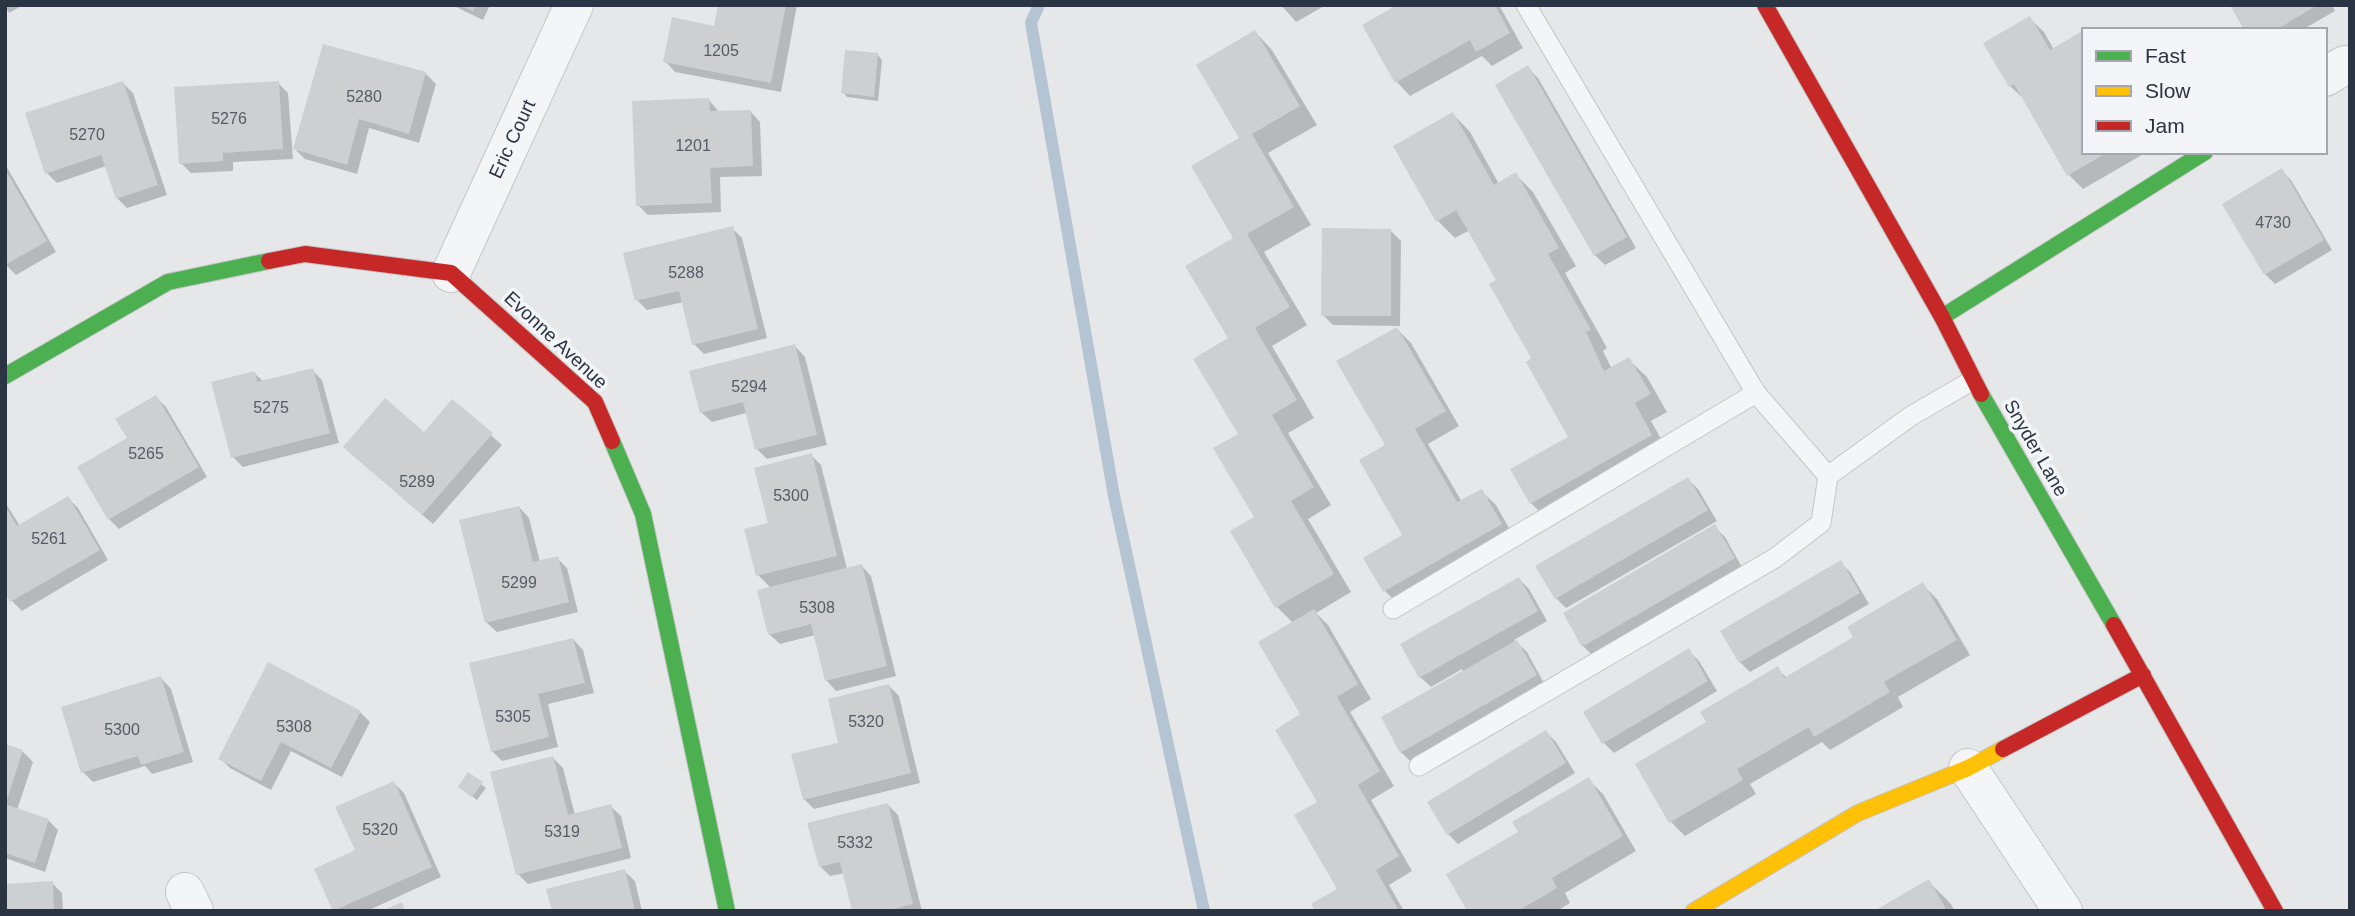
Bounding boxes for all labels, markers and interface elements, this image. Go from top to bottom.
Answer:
legend [2082,28,2327,154]
house number: 1205 [703,42,739,59]
text: Fast [2145,44,2186,67]
text: Slow [2145,79,2191,102]
house number: 5280 [346,88,382,105]
street label: Eric Court [485,96,540,182]
house number: 5276 [211,110,247,127]
text: Jam [2145,114,2185,137]
house number: 5270 [69,126,105,143]
house number: 1201 [675,137,711,154]
house number: 4730 [2255,214,2291,231]
house number: 5288 [668,264,704,281]
street label: Evonne Avenue [500,287,612,393]
house number: 5294 [731,378,767,395]
street label: Snyder Lane [2000,396,2072,500]
house number: 5275 [253,399,289,416]
house number: 5265 [128,445,164,462]
house number: 5289 [399,473,435,490]
house number: 5300 [773,487,809,504]
house number: 5261 [31,530,67,547]
house number: 5299 [501,574,537,591]
house number: 5308 [799,599,835,616]
house number: 5305 [495,708,531,725]
house number: 5320 [848,713,884,730]
house number: 5308 [276,718,312,735]
house number: 5300 [104,721,140,738]
house number: 5320 [362,821,398,838]
house number: 5319 [544,823,580,840]
house number: 5332 [837,834,873,851]

